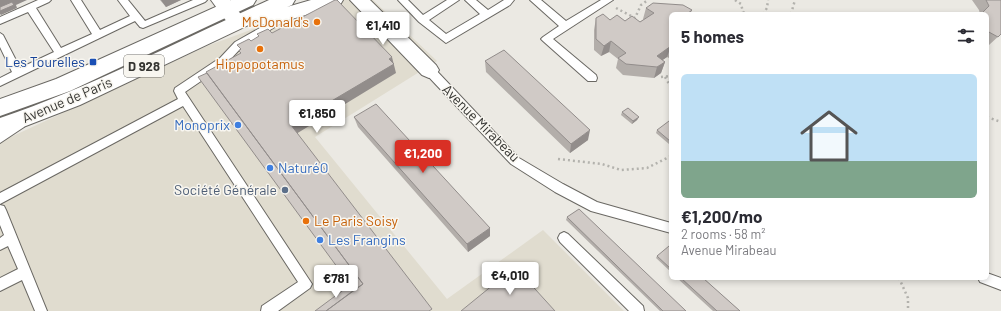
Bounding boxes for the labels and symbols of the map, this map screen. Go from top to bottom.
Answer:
pin: €1,410 [350,12,416,46]
place label: McDonald's [242,13,309,30]
marker: McDonald's [312,17,322,27]
marker: Hippopotamus [255,44,265,54]
place label: Les Tourelles [5,53,85,70]
road number: D 928 [124,55,164,77]
place label: Hippopotamus [216,55,305,72]
marker: Les Tourelles [88,57,98,67]
street label: Avenue de Paris [19,73,115,126]
street label: Avenue Mirabeau [439,80,524,165]
pin: €1,850 [284,100,350,134]
place label: Monoprix [174,116,230,133]
marker: Monoprix [233,120,243,130]
pin: €1,200 [390,140,456,174]
place label: NaturéO [278,159,328,176]
marker: NaturéO [265,163,275,173]
place label: Société Générale [174,181,277,198]
marker: Société Générale [280,185,290,195]
place label: Le Paris Soisy [314,212,398,229]
marker: Le Paris Soisy [301,216,311,226]
place label: Les Frangins [328,231,406,248]
marker: Les Frangins [315,235,325,245]
pin: €4,010 [477,262,543,296]
pin: €781 [312,265,360,299]

